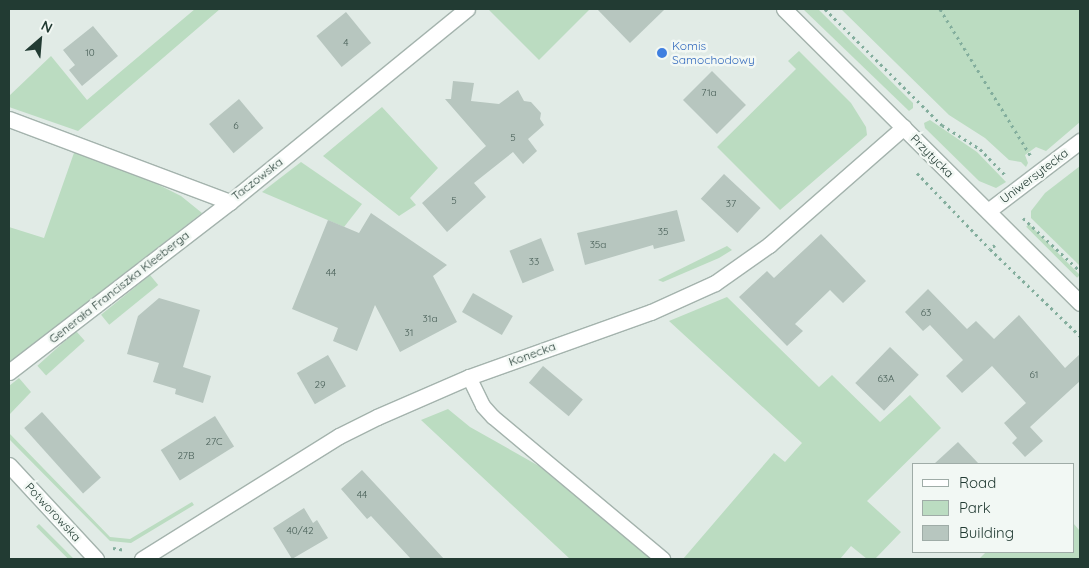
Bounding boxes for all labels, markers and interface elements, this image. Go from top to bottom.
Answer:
north arrow [15,15,65,65]
text: N [38,16,55,37]
house number: 4 [343,37,349,49]
place label: Komis Samochodowy [672,39,755,67]
house number: 10 [85,47,95,59]
marker: Komis Samochodowy [656,47,668,59]
house number: 71a [701,87,717,99]
house number: 6 [233,120,239,132]
street label: Przytycka [907,131,957,181]
house number: 5 [510,132,516,144]
street label: Uniwersytecka [997,146,1071,206]
street label: Taczowska [229,155,285,203]
house number: 5 [451,195,457,207]
house number: 37 [726,198,736,210]
house number: 35 [658,226,668,238]
street label: Generała Franciszka Kleeberga [46,228,192,346]
house number: 35a [590,239,606,251]
house number: 33 [529,256,539,268]
house number: 44 [326,267,336,279]
house number: 63 [921,307,931,319]
house number: 31a [423,313,437,325]
house number: 31 [405,327,413,339]
street label: Konecka [507,339,557,369]
house number: 61 [1029,369,1039,381]
house number: 63A [877,373,895,385]
house number: 29 [314,379,326,391]
house number: 27C [206,436,222,448]
house number: 27B [178,450,194,462]
legend [912,463,1074,553]
text: Road [959,473,996,492]
street label: Potworowska [22,480,84,544]
house number: 44 [357,489,367,501]
text: Park [959,498,991,517]
text: Building [959,523,1014,542]
house number: 40/42 [286,525,314,537]

